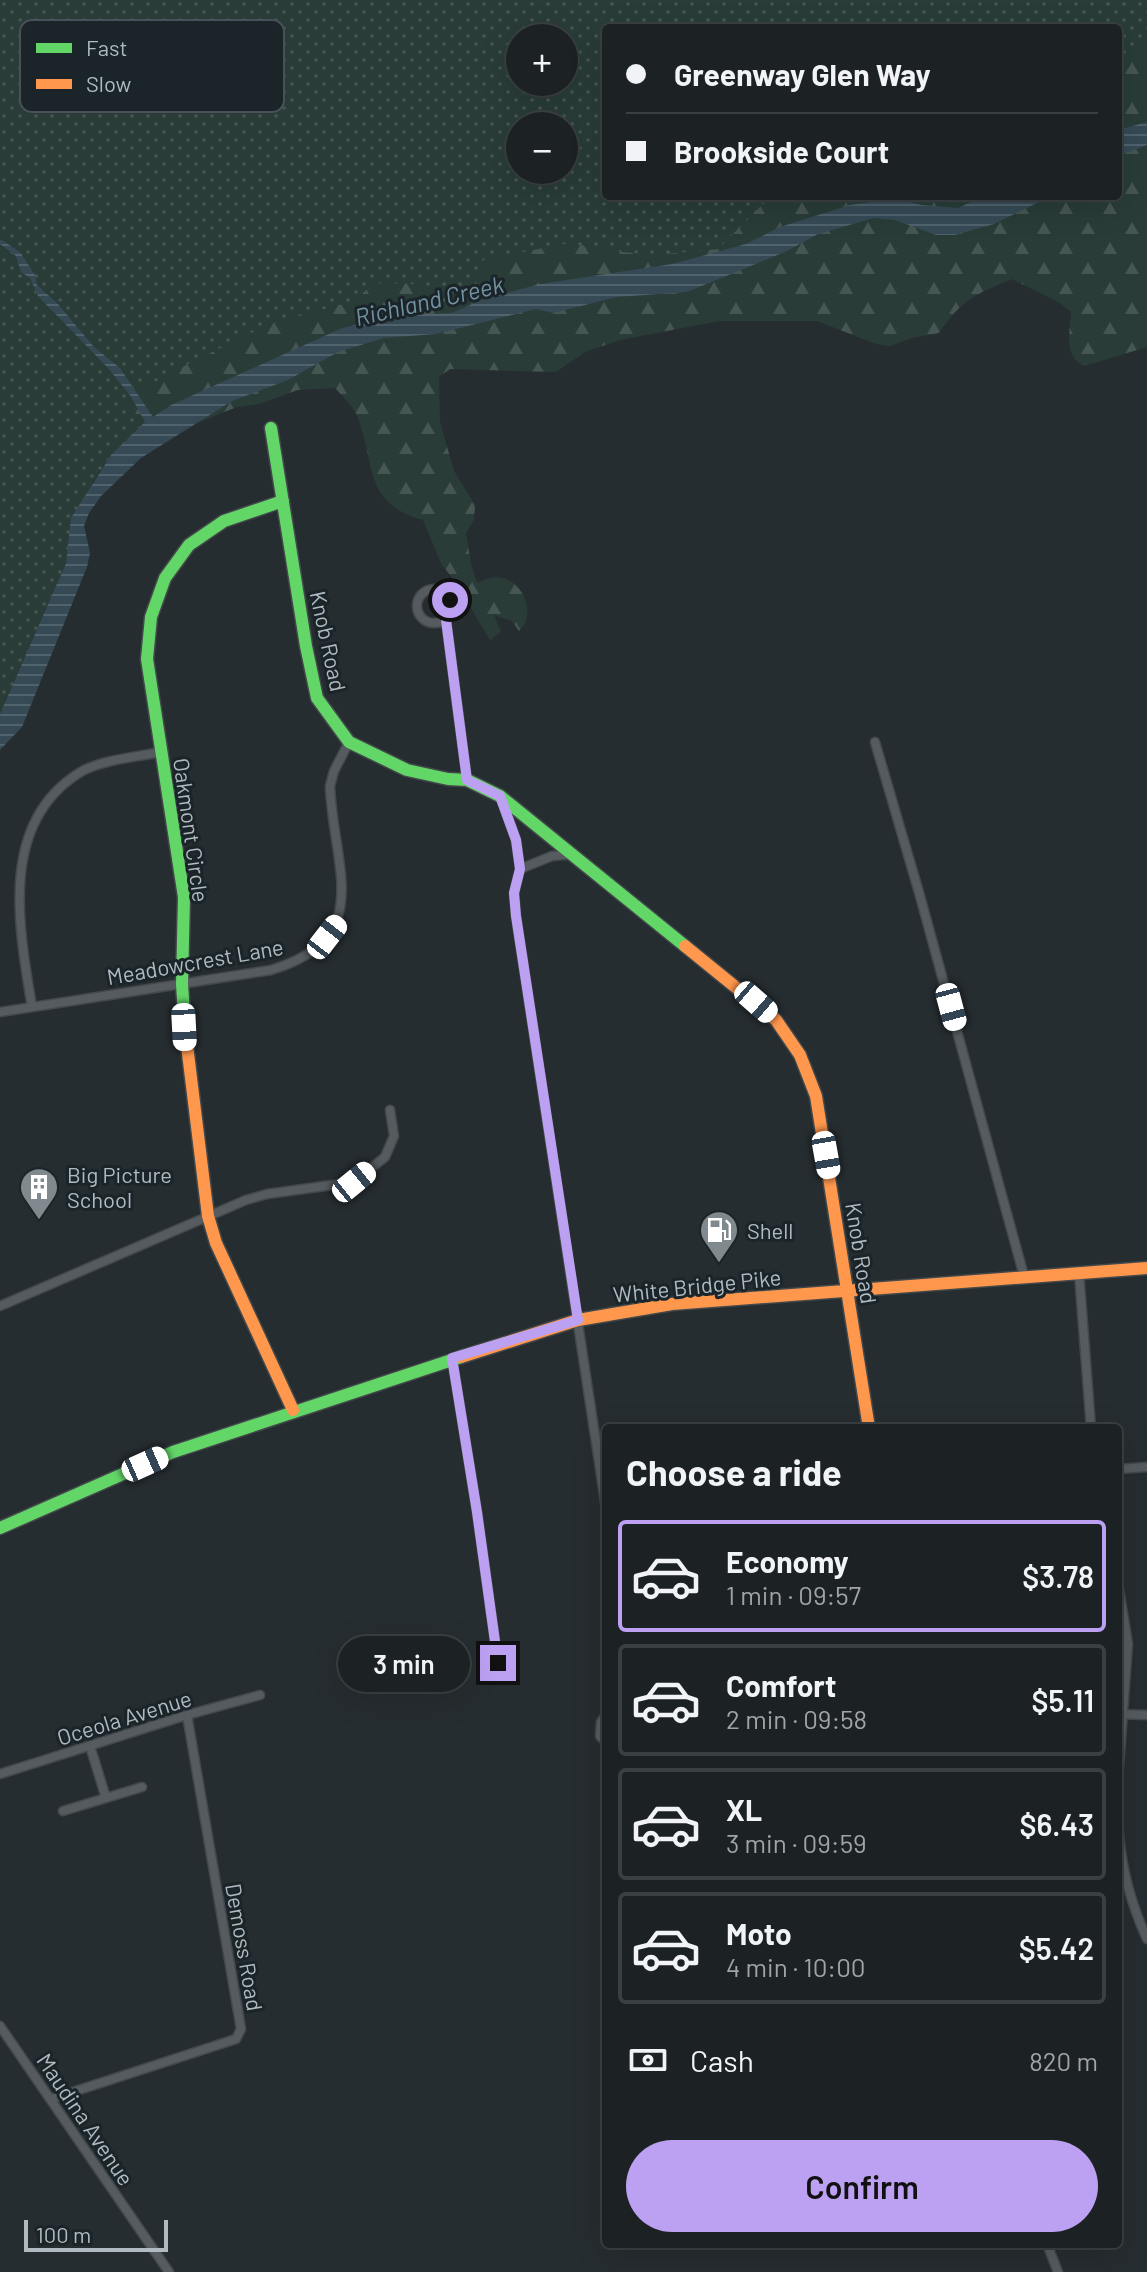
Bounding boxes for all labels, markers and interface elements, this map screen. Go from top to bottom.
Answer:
legend [20,20,284,112]
map controls [506,24,578,184]
button: + [506,24,578,96]
text: Fast [86,34,128,60]
text: Greenway Glen Way [674,56,931,92]
text: Slow [86,70,131,96]
button: − [506,112,578,184]
text: Brookside Court [674,133,889,169]
water label: Richland Creek [352,269,506,331]
route start [432,582,468,618]
street label: Knob Road [306,588,352,694]
street label: Oakmont Circle [169,756,215,904]
car [303,911,351,963]
street label: Meadowcrest Lane [105,933,285,989]
car [730,977,782,1027]
car [933,981,969,1033]
car [171,1002,197,1052]
car [810,1129,842,1181]
car [328,1158,380,1206]
place label: Big Picture School [67,1161,172,1212]
building icon: Big Picture School [18,1166,60,1221]
street label: Knob Road [841,1200,883,1306]
fuel station icon: Shell [698,1209,740,1264]
place label: Shell [747,1217,793,1243]
street label: White Bridge Pike [612,1263,782,1307]
car [118,1443,172,1485]
text: Choose a ride [626,1450,842,1493]
icon: car [630,1540,702,1612]
text: Economy [726,1543,849,1579]
text: $3.78 [1022,1558,1094,1594]
text: 1 min · 09:57 [726,1579,861,1610]
callout: 3 min [338,1635,470,1691]
route end [480,1645,516,1681]
text: 3 min [373,1648,435,1679]
icon: car [630,1664,702,1736]
text: Comfort [726,1667,836,1703]
text: $5.11 [1032,1682,1094,1718]
street label: Oceola Avenue [54,1684,194,1750]
text: 2 min · 09:58 [726,1703,867,1734]
icon: car [630,1788,702,1860]
text: XL [726,1791,762,1827]
text: $6.43 [1019,1806,1094,1842]
text: 3 min · 09:59 [726,1827,867,1858]
street label: Demoss Road [221,1881,269,2013]
icon: car [630,1912,702,1984]
text: Moto [726,1915,792,1951]
text: $5.42 [1019,1930,1094,1966]
text: 4 min · 10:00 [726,1951,866,1982]
icon: cash [626,2038,670,2082]
text: Cash [690,2042,754,2078]
text: 820 m [1029,2045,1098,2076]
street label: Maudina Avenue [32,2048,140,2190]
button: Confirm [626,2140,1098,2232]
scale bar [24,2216,168,2252]
text: 100 m [36,2221,91,2247]

